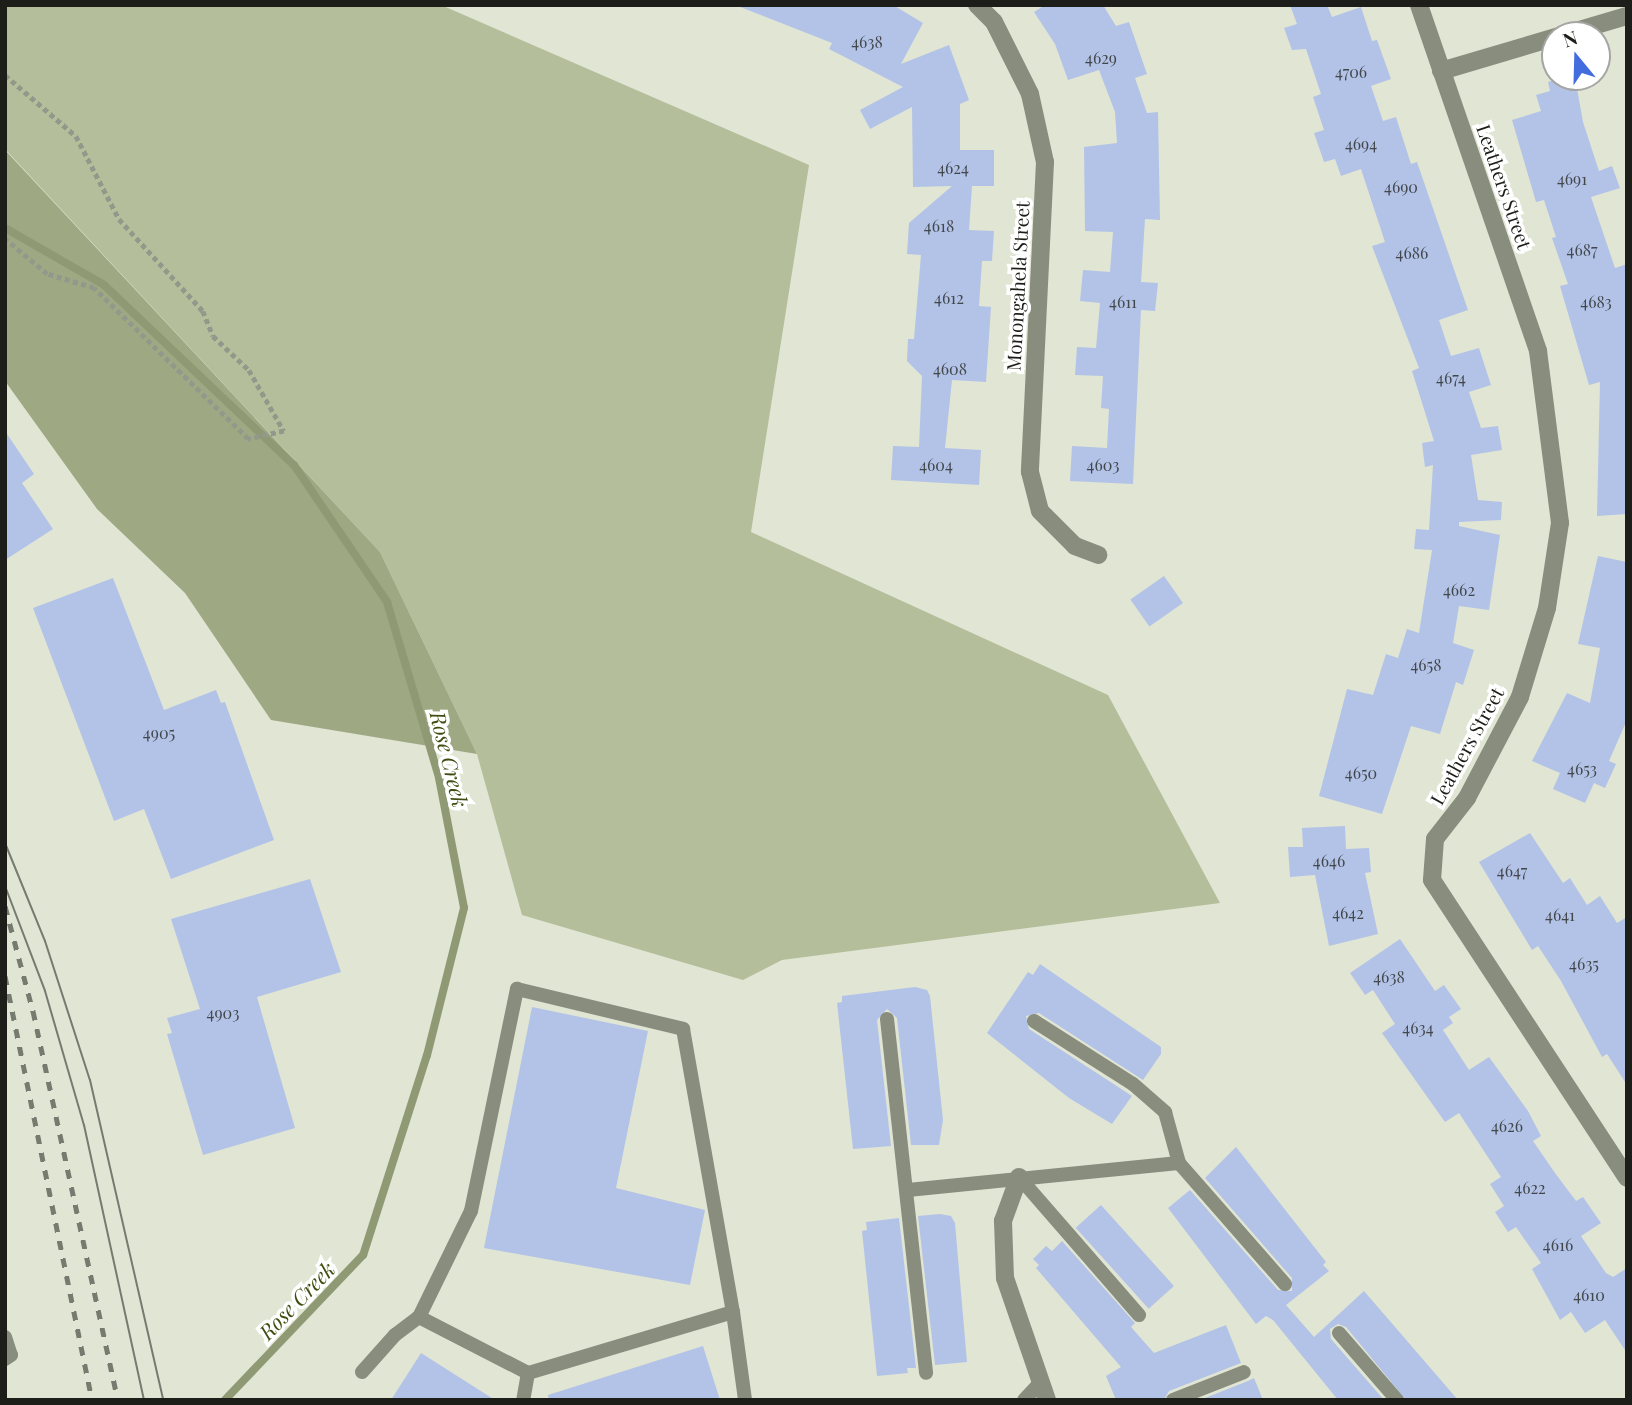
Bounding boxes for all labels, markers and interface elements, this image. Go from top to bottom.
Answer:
north arrow [1541,21,1611,91]
text: N [1559,24,1581,53]
house number: 4638 [851,32,883,52]
house number: 4629 [1085,48,1117,68]
house number: 4706 [1335,62,1367,82]
street label: Leathers Street [1472,122,1536,252]
house number: 4694 [1345,134,1377,154]
house number: 4624 [937,158,969,178]
house number: 4691 [1557,169,1587,189]
house number: 4690 [1384,177,1418,197]
street label: Monongahela Street [1002,200,1034,372]
house number: 4618 [924,216,954,236]
house number: 4687 [1567,240,1597,260]
house number: 4686 [1396,243,1428,263]
house number: 4612 [934,288,964,308]
house number: 4611 [1109,292,1137,312]
house number: 4683 [1580,292,1612,312]
house number: 4608 [933,359,967,379]
house number: 4674 [1436,368,1466,388]
house number: 4604 [919,455,953,475]
house number: 4603 [1087,455,1119,475]
house number: 4662 [1443,580,1475,600]
house number: 4658 [1410,655,1442,675]
street label: Leathers Street [1425,683,1509,809]
water label: Rose Creek [426,708,474,810]
house number: 4905 [143,723,175,743]
house number: 4653 [1567,759,1597,779]
house number: 4650 [1345,763,1377,783]
house number: 4646 [1313,851,1345,871]
house number: 4647 [1497,861,1527,881]
house number: 4642 [1332,903,1364,923]
house number: 4641 [1545,905,1575,925]
house number: 4635 [1569,954,1599,974]
house number: 4638 [1373,967,1405,987]
house number: 4903 [207,1003,239,1023]
house number: 4634 [1402,1018,1434,1038]
house number: 4626 [1491,1116,1523,1136]
house number: 4622 [1514,1178,1546,1198]
house number: 4616 [1543,1235,1573,1255]
water label: Rose Creek [253,1256,339,1344]
house number: 4610 [1573,1285,1605,1305]

